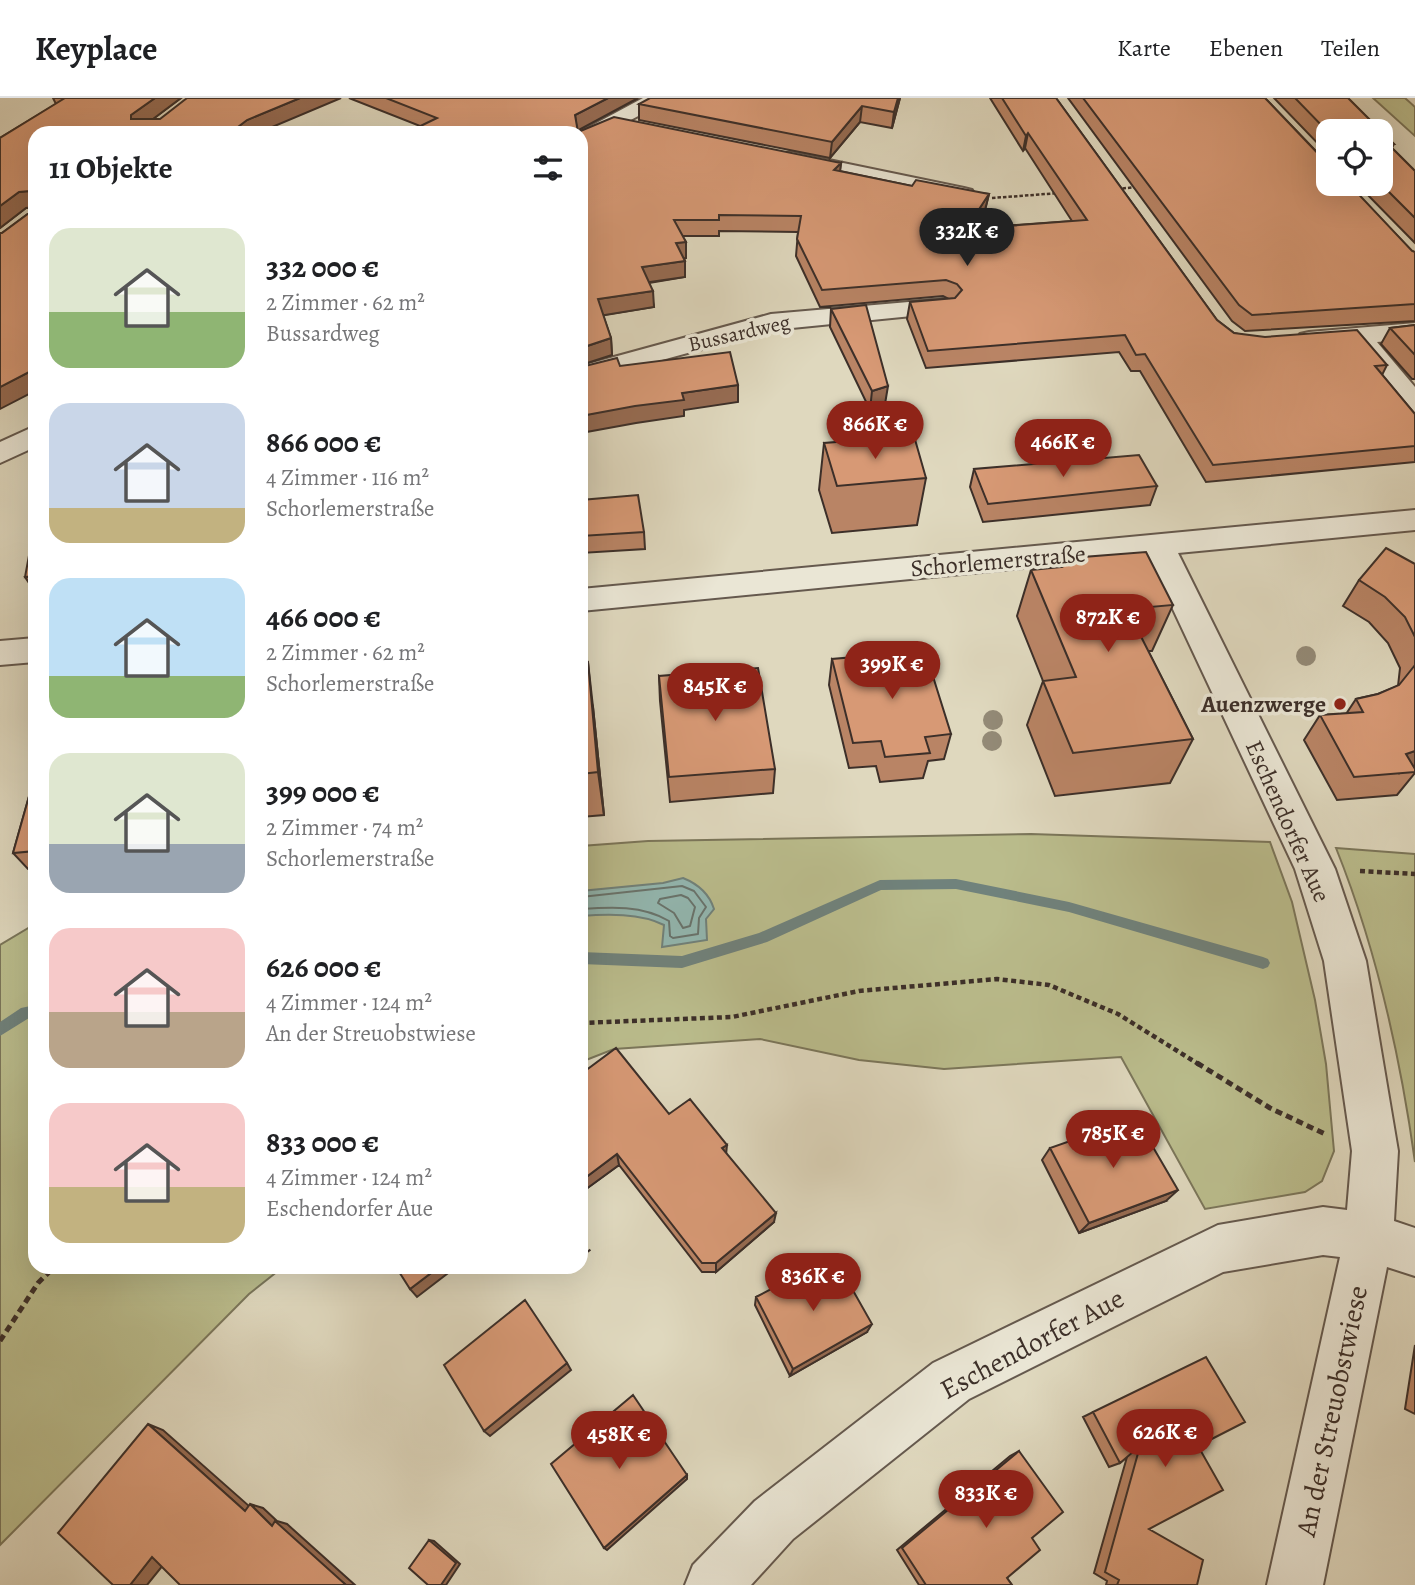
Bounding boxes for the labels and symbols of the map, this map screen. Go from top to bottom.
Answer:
pin: 332K € [910,208,1024,268]
street label: Bussardweg [685,308,793,358]
pin: 866K € [818,402,932,461]
pin: 466K € [1006,420,1120,479]
street label: Schorlemerstraße [909,537,1087,585]
pin: 872K € [1051,594,1165,654]
pin: 399K € [835,642,949,701]
pin: 845K € [658,664,772,723]
place label: Auenzwerge [1200,688,1326,720]
marker: Auenzwerge [1332,696,1348,712]
street label: Eschendorfer Aue [1238,735,1338,907]
pin: 785K € [1056,1110,1170,1170]
pin: 836K € [756,1254,870,1313]
street label: Eschendorfer Aue [933,1280,1131,1408]
street label: An der Streuobstwiese [1287,1282,1377,1541]
pin: 626K € [1108,1410,1222,1469]
pin: 458K € [562,1412,676,1471]
pin: 833K € [929,1470,1043,1530]

